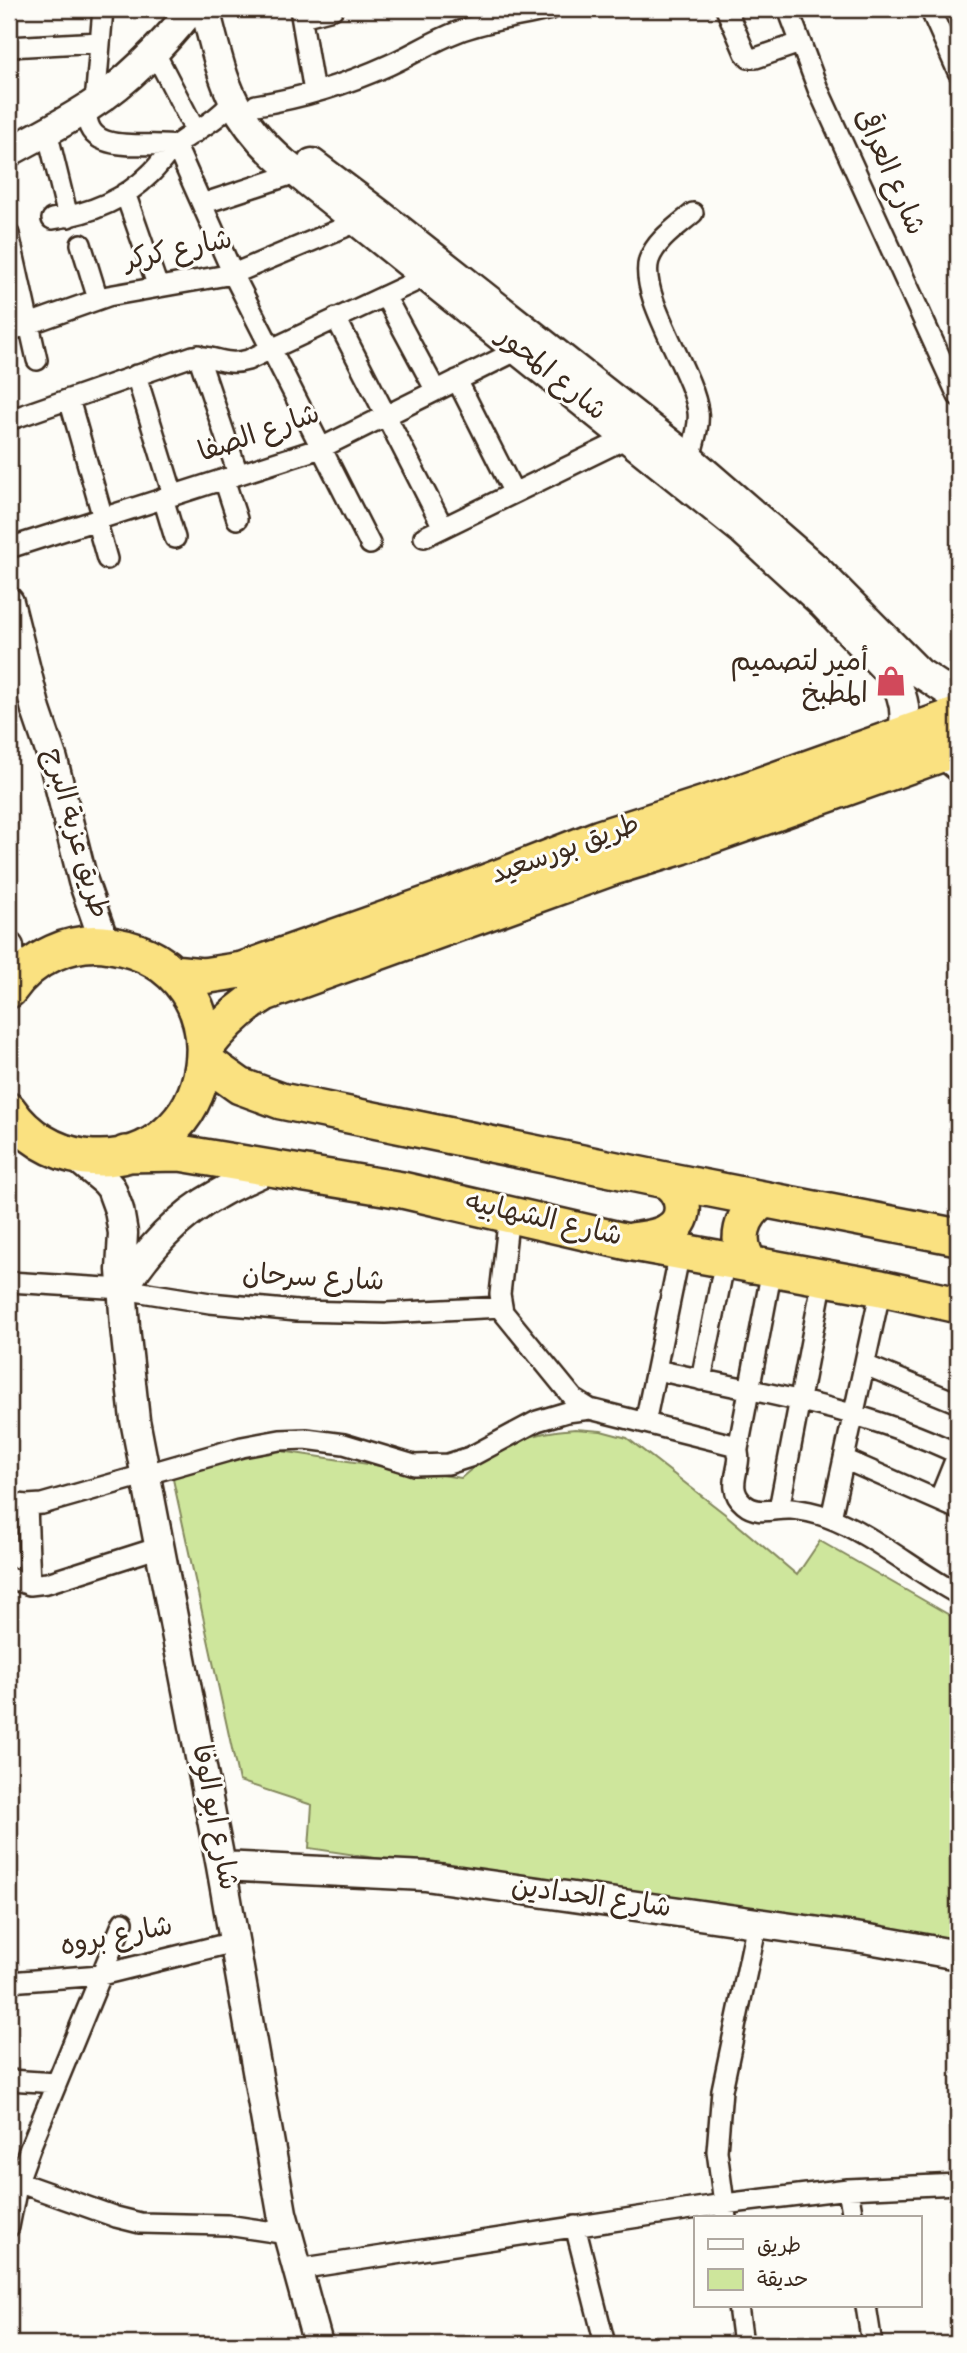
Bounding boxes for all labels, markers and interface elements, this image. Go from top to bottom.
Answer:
street label: شارع العراقى [841,102,935,243]
street label: شارع كركر [119,222,237,284]
street label: شارع المحور [485,318,613,433]
street label: شارع الصفا [194,397,326,475]
place label: أمير لتصميم المطبخ [730,645,868,717]
shop icon: أمير لتصميم المطبخ [874,664,908,698]
street label: طريق عزبة البرج [30,744,116,924]
street label: طريق بورسعيد [486,807,646,897]
street label: شارع الشهابيه [461,1185,625,1259]
street label: شارع سرحان [241,1257,385,1305]
street label: شارع ابو الوفا [178,1742,246,1894]
street label: شارع الحدادين [508,1869,674,1931]
street label: شارع بروه [57,1909,177,1969]
legend [694,2216,922,2308]
text: طريق [757,2233,801,2263]
text: حديقة [757,2267,808,2297]

